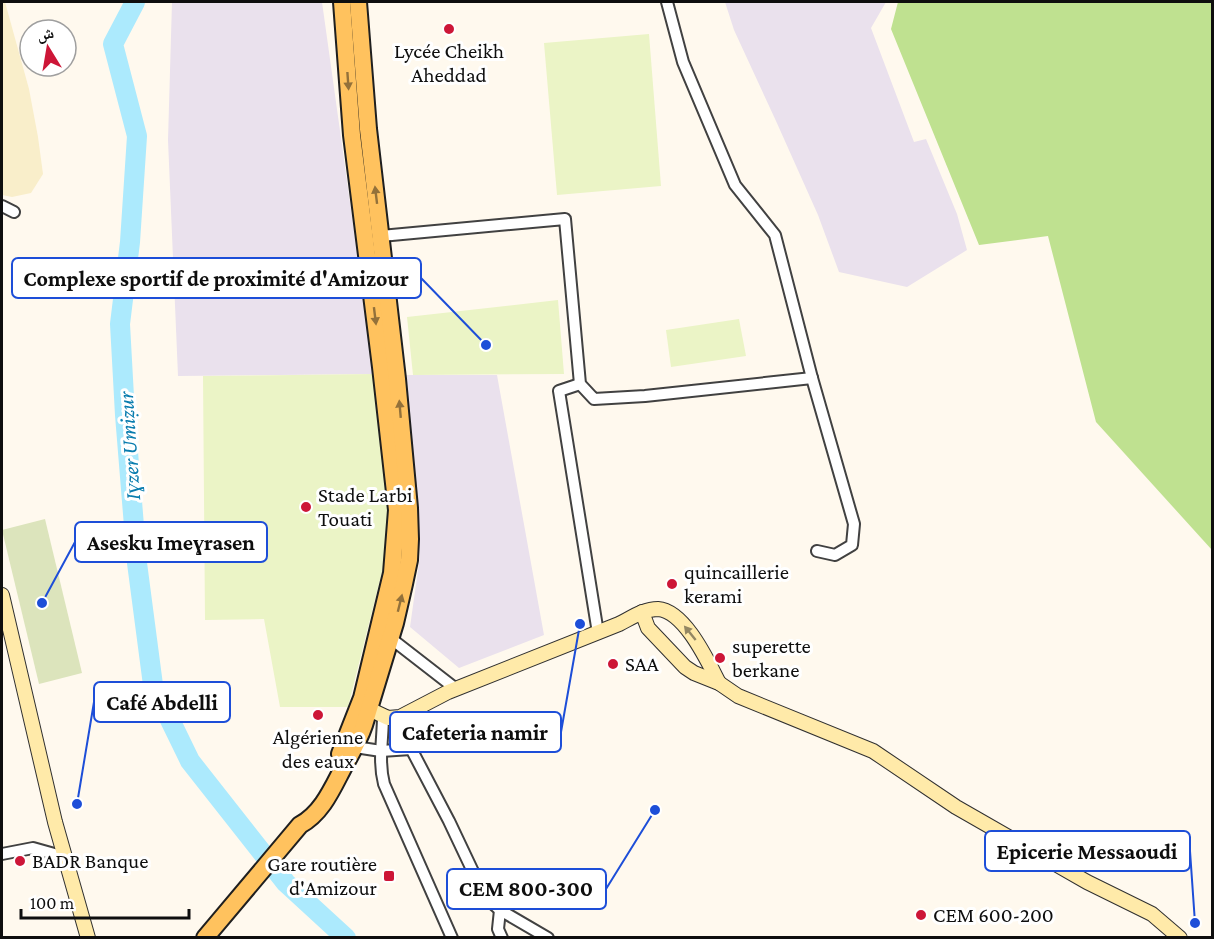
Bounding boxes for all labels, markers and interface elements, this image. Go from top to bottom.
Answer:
north arrow [18,18,78,78]
marker: Lycée Cheikh Aheddad [442,22,456,36]
text: ش [35,24,55,45]
place label: Lycée Cheikh Aheddad [394,39,504,87]
one-way arrow [344,71,353,90]
one-way arrow [371,185,381,204]
callout: Complexe sportif de proximité d'Amizour [12,258,421,298]
text: Complexe sportif de proximité d'Amizour [23,266,409,291]
one-way arrow [370,307,379,326]
water label: Iɣzer Umiẓur [113,389,145,501]
one-way arrow [395,400,405,419]
place label: Stade Larbi Touati [318,483,413,531]
marker: Stade Larbi Touati [299,500,313,514]
callout: Asesku Imeɣrasen [75,522,267,562]
text: Asesku Imeɣrasen [86,530,255,555]
place label: quincaillerie kerami [684,560,789,608]
marker: quincaillerie kerami [665,577,679,591]
one-way arrow [395,594,405,612]
one-way arrow [684,626,697,641]
place label: superette berkane [732,634,811,682]
marker: superette berkane [713,651,727,665]
place label: SAA [625,652,659,676]
marker: SAA [606,657,620,671]
callout: Café Abdelli [94,682,230,722]
text: Café Abdelli [106,690,219,715]
marker: Algérienne des eaux [311,708,325,722]
callout: Cafeteria namir [390,712,561,752]
text: Cafeteria namir [402,720,548,745]
place label: Algérienne des eaux [273,725,363,773]
callout: Epicerie Messaoudi [985,831,1190,871]
text: Epicerie Messaoudi [997,839,1178,864]
place label: BADR Banque [32,849,148,873]
place label: Gare routière d'Amizour [267,852,378,900]
marker: BADR Banque [13,854,27,868]
marker: Gare routière d'Amizour [382,869,396,883]
callout: CEM 800-300 [447,869,606,909]
text: CEM 800-300 [459,876,593,901]
scale bar [21,882,189,920]
text: 100 m [30,893,75,913]
place label: CEM 600-200 [933,903,1054,927]
marker: CEM 600-200 [914,908,928,922]

